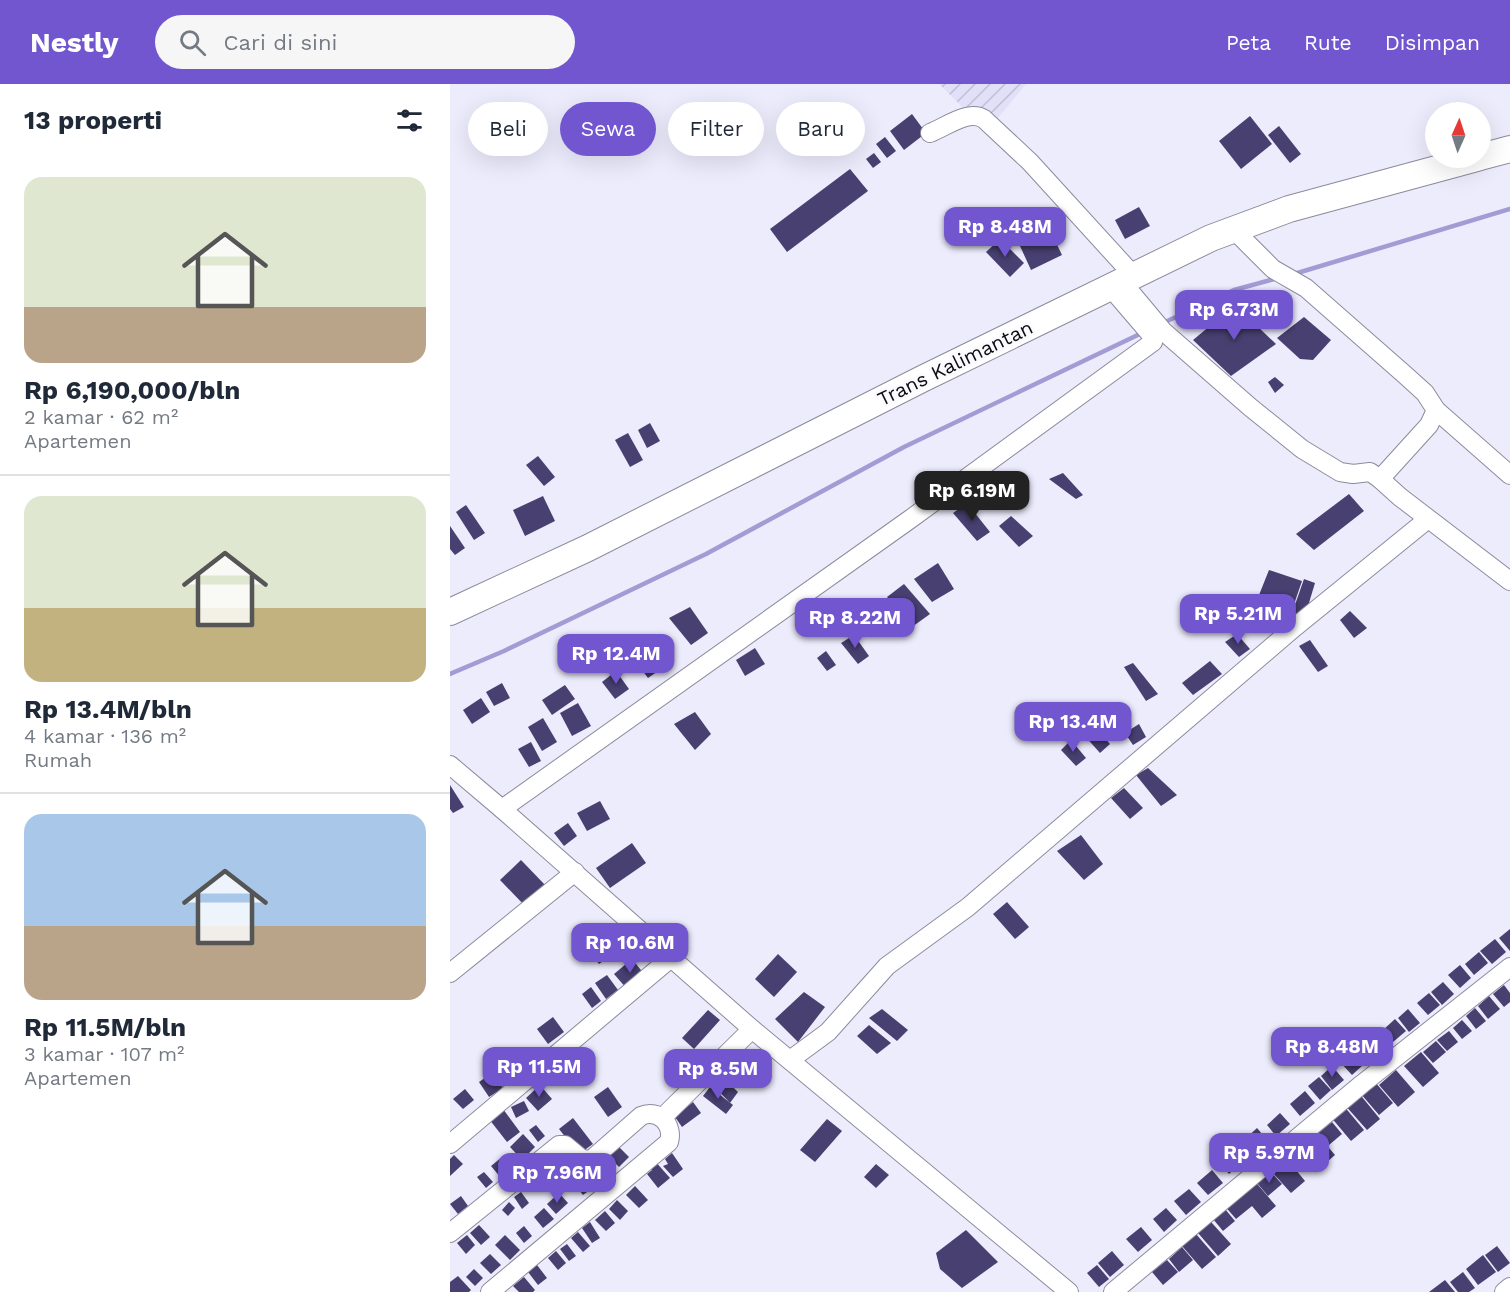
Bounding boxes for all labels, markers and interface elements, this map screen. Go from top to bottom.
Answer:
search box [155,15,575,69]
text: Nestly [30,26,119,59]
icon: search [176,26,209,59]
text: Cari di sini [224,30,337,55]
text: Peta [1226,30,1271,55]
text: Rute [1304,30,1352,55]
text: Disimpan [1385,30,1480,55]
chip: Beli [468,102,548,156]
chip: Sewa [560,102,656,156]
chip: Filter [668,102,764,156]
chip: Baru [776,102,865,156]
north arrow [1425,102,1491,168]
map controls [1425,102,1491,168]
icon: filters [393,104,426,137]
text: 13 properti [24,105,162,135]
pin: Rp 8.48M [943,207,1067,258]
text: Rp 8.48M [958,214,1052,238]
icon: home [171,216,279,324]
pin: Rp 6.73M [1172,290,1296,341]
text: Rp 6.73M [1189,297,1279,321]
street label: Trans Kalimantan [873,315,1037,411]
text: Rp 6,190,000/bln [24,375,240,405]
text: 2 kamar · 62 m² [24,405,178,429]
text: Apartemen [24,429,132,453]
pin: Rp 6.19M [910,471,1034,522]
text: Rp 6.19M [928,478,1016,502]
icon: home [171,535,279,643]
pin: Rp 5.21M [1176,594,1300,645]
pin: Rp 8.22M [793,598,917,649]
text: Rp 5.21M [1194,601,1282,625]
text: Rp 8.22M [809,605,901,629]
pin: Rp 12.4M [554,634,678,685]
text: Rp 12.4M [571,641,661,665]
text: Rp 13.4M/bln [24,694,192,724]
pin: Rp 13.4M [1011,702,1135,753]
text: Rp 13.4M [1028,709,1118,733]
text: 4 kamar · 136 m² [24,724,186,748]
text: Rumah [24,748,92,772]
icon: home [171,853,279,961]
pin: Rp 10.6M [568,923,692,974]
text: Rp 10.6M [585,930,675,954]
text: Rp 11.5M/bln [24,1012,186,1042]
pin: Rp 8.48M [1270,1027,1394,1078]
text: Rp 8.48M [1285,1034,1379,1058]
text: 3 kamar · 107 m² [24,1042,184,1066]
pin: Rp 11.5M [477,1047,601,1098]
pin: Rp 8.5M [663,1049,773,1100]
text: Rp 11.5M [497,1054,581,1078]
text: Rp 8.5M [678,1056,758,1080]
text: Apartemen [24,1066,132,1090]
pin: Rp 5.97M [1207,1133,1331,1184]
text: Rp 5.97M [1223,1140,1315,1164]
pin: Rp 7.96M [495,1153,619,1204]
text: Rp 7.96M [512,1160,602,1184]

